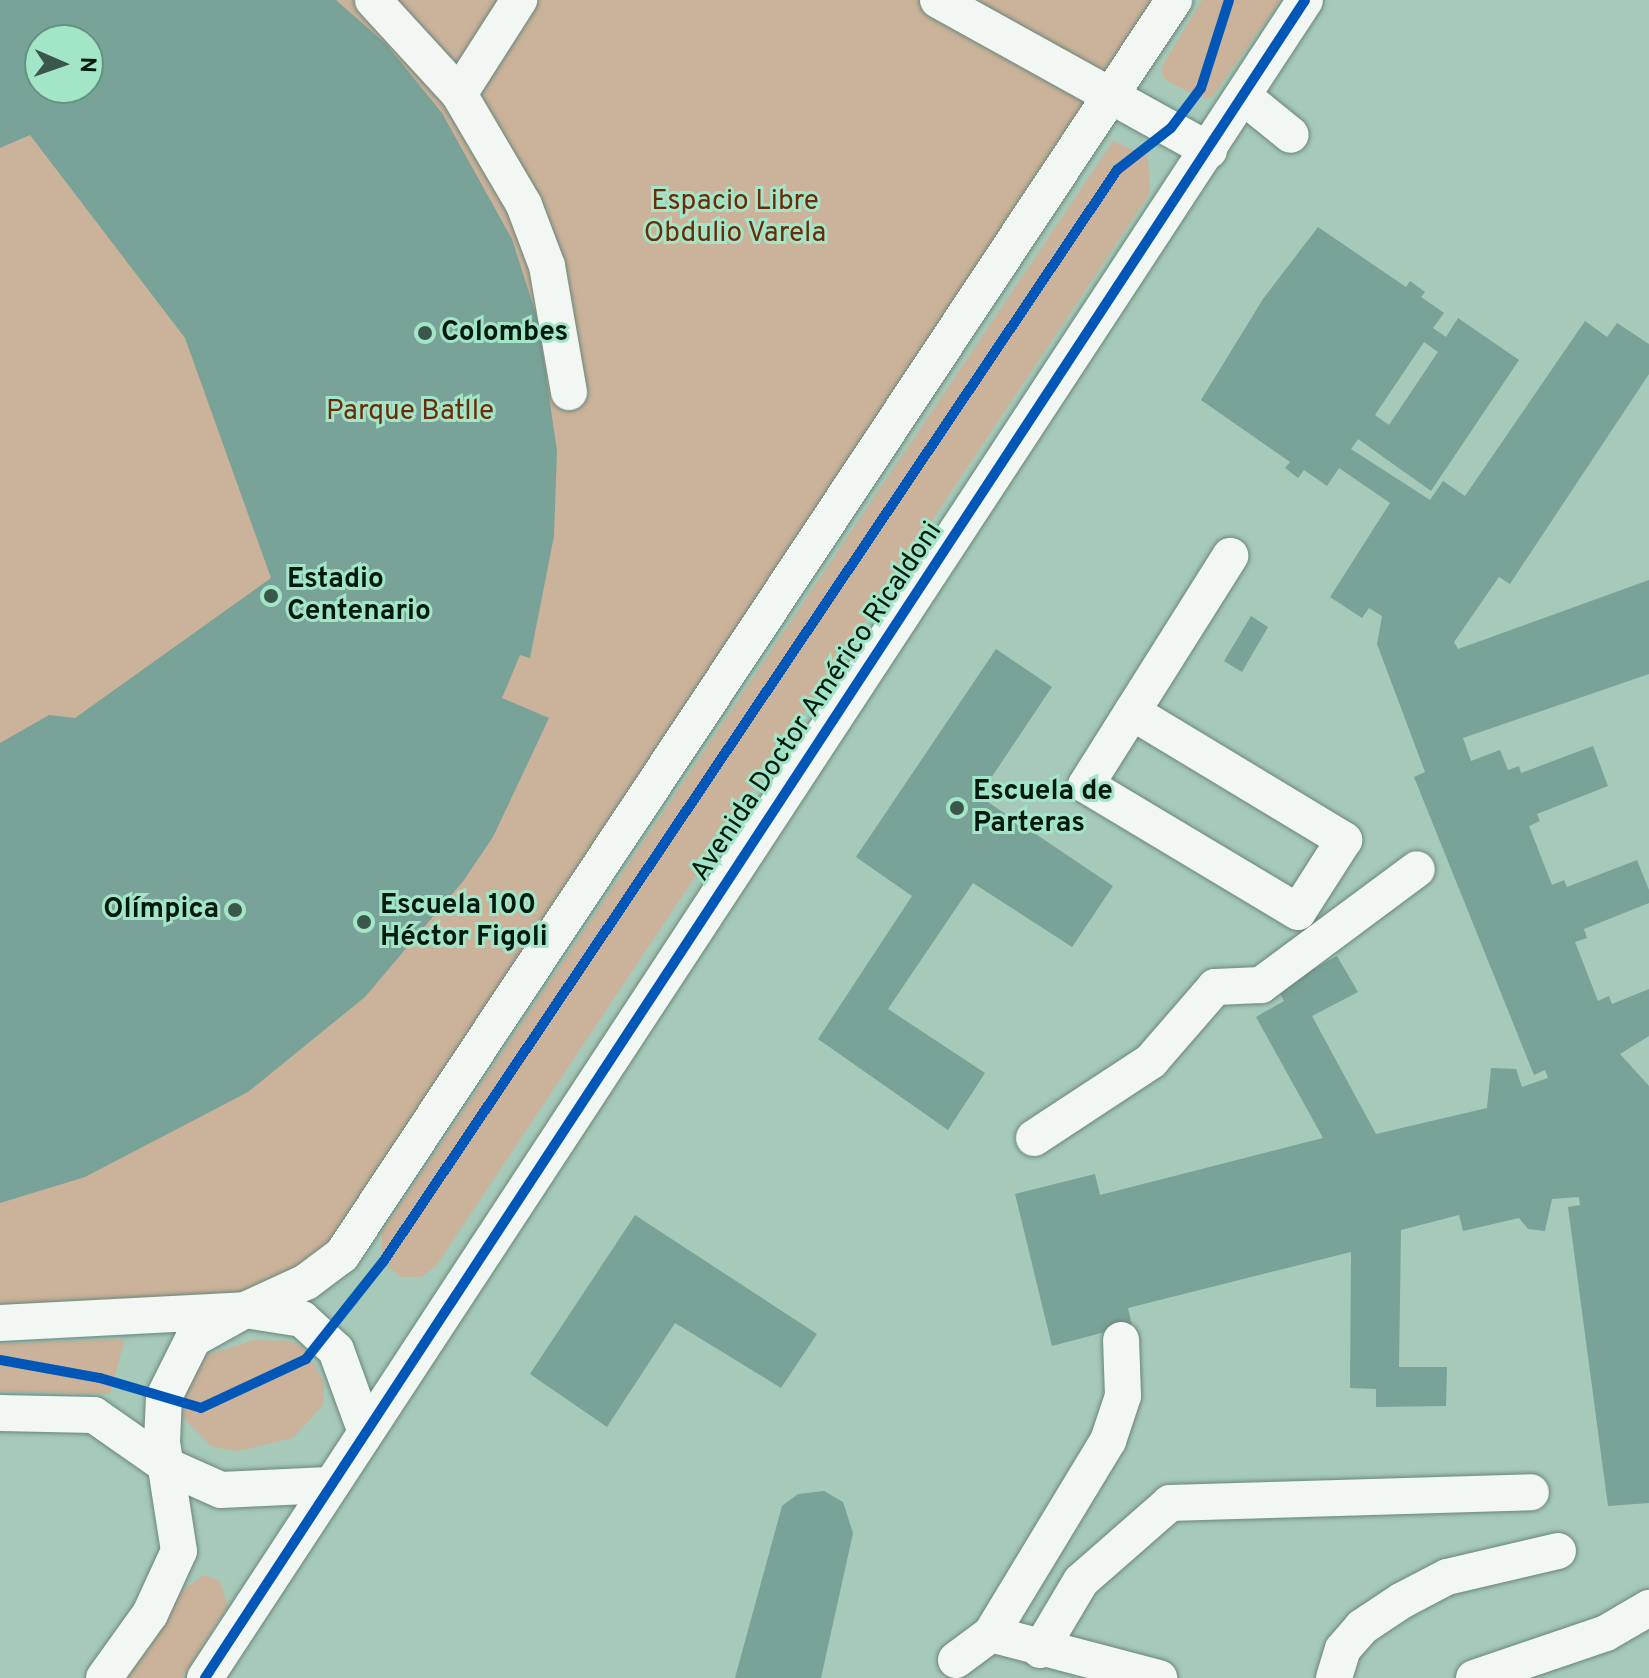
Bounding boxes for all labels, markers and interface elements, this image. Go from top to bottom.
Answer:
north arrow [24,24,104,104]
text: N [73,56,100,73]
park label: Espacio Libre Obdulio Varela [643,185,827,251]
place label: Colombes [441,316,568,350]
marker: Colombes [416,324,434,342]
park label: Parque Batlle [326,395,494,429]
street label: Avenida Doctor Américo Ricaldoni [684,516,950,888]
place label: Estadio Centenario [287,563,431,629]
marker: Estadio Centenario [262,587,280,605]
place label: Escuela de Parteras [973,775,1113,841]
marker: Escuela de Parteras [948,799,966,817]
place label: Escuela 100 Héctor Figoli [380,889,548,955]
place label: Olímpica [103,893,219,927]
marker: Olímpica [226,901,244,919]
marker: Escuela 100 Héctor Figoli [355,913,373,931]

